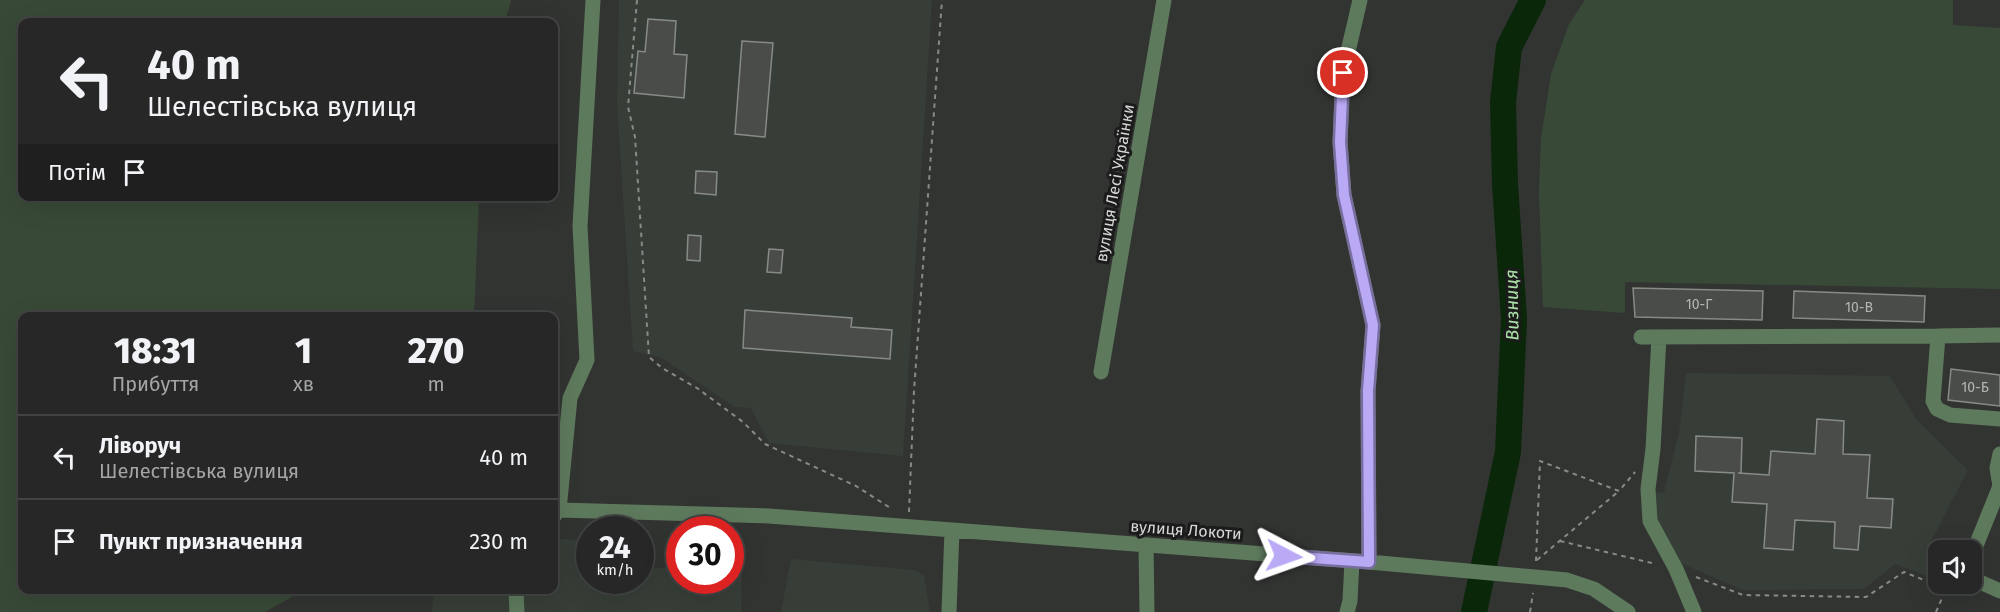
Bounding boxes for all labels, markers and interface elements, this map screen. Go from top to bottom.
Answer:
text: 40 m [147,40,241,90]
icon: left [48,42,126,120]
pin [1317,47,1368,98]
icon: arrive [1326,56,1359,89]
text: Шелестівська вулиця [147,91,417,123]
street label: вулиця Лесі Українки [1092,103,1138,263]
icon: arrive [118,156,151,189]
text: Потім [48,159,106,186]
water label: Визниця [1500,269,1524,341]
house number: 10-Г [1686,296,1712,313]
house number: 10-В [1845,299,1873,316]
text: 18:31 [114,329,197,373]
text: 1 [295,329,312,373]
text: 270 [408,329,464,373]
text: Прибуття [112,372,199,396]
text: хв [293,372,314,396]
text: m [427,372,445,396]
house number: 10-Б [1961,379,1989,396]
text: Ліворуч [99,432,181,459]
icon: left [48,441,81,474]
text: 40 m [479,444,528,471]
text: Шелестівська вулиця [99,459,299,483]
speed limit sign: 30 [666,516,744,594]
street label: вулиця Локоти [1130,517,1242,543]
position arrow [1252,524,1316,588]
icon: arrive [48,525,81,558]
text: Пункт призначення [99,528,303,555]
text: 230 m [469,528,528,555]
text: 24 [599,530,631,566]
map controls [1928,540,1982,594]
button: sound [1928,540,1982,594]
text: km/h [596,561,634,579]

